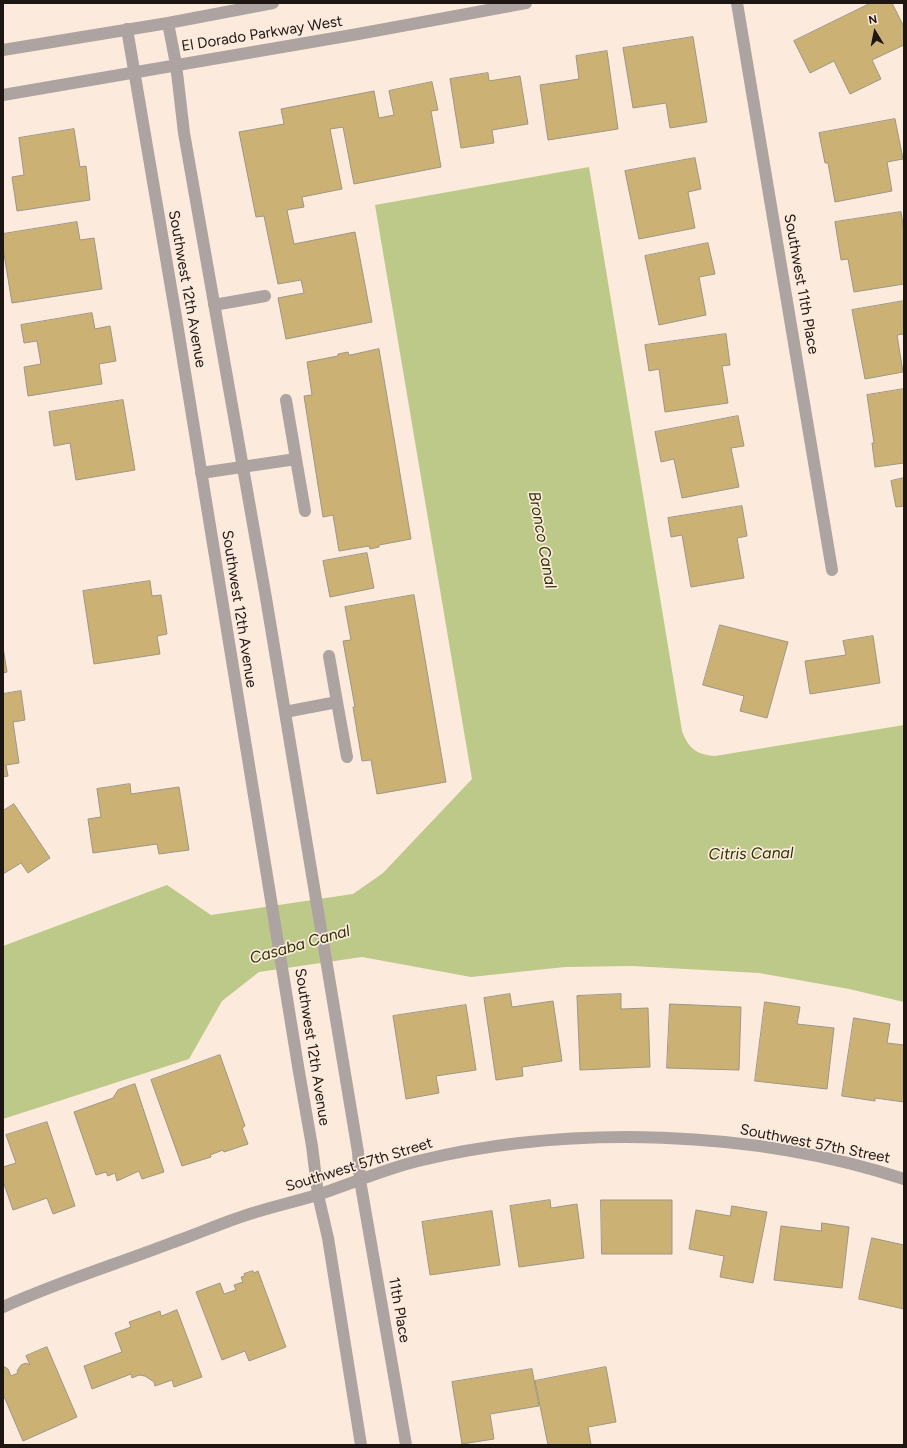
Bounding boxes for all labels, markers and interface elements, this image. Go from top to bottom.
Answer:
street label: El Dorado Parkway West [180,12,344,56]
north arrow [855,12,895,52]
text: N [867,13,878,27]
street label: Southwest 12th Avenue [164,209,210,369]
street label: Southwest 11th Place [780,212,822,356]
water label: Bronco Canal [524,490,560,590]
street label: Southwest 12th Avenue [218,529,260,689]
water label: Citris Canal [708,844,794,864]
water label: Casaba Canal [248,922,352,968]
street label: Southwest 12th Avenue [291,967,333,1127]
street label: Southwest 57th Street [738,1121,892,1167]
street label: Southwest 57th Street [283,1134,435,1196]
street label: 11th Place [384,1276,414,1344]

